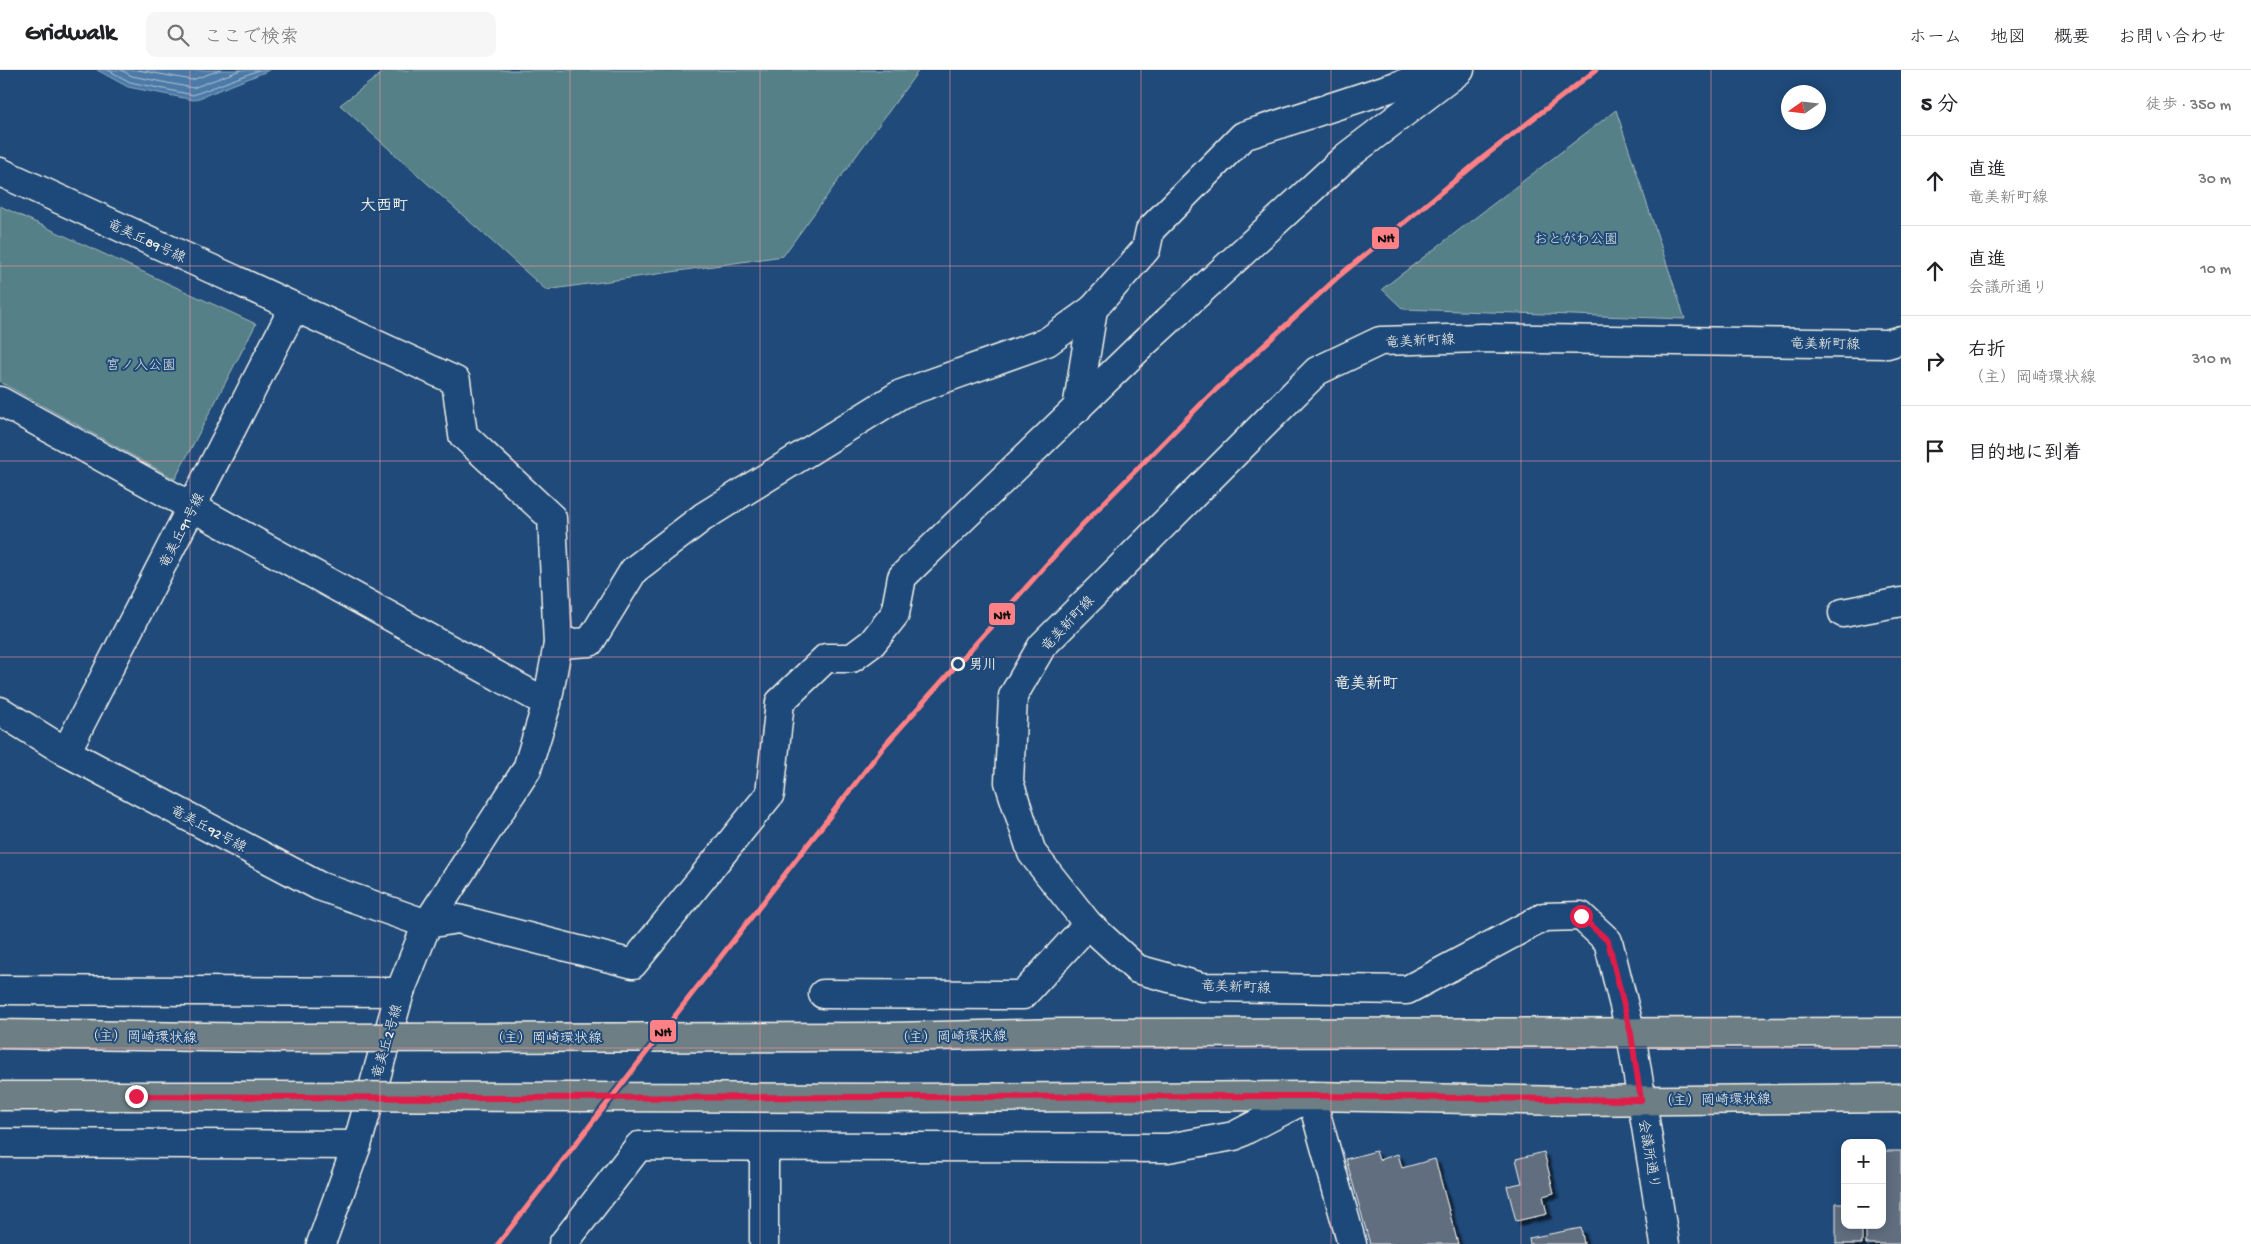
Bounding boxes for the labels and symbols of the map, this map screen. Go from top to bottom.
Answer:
north arrow [1781,85,1826,130]
district label: 大西町 [360,197,408,217]
street label: 竜美丘89号線 [104,217,188,268]
line badge: NH [1371,226,1400,250]
text: NH [1377,231,1396,248]
park label: おとがわ公園 [1534,232,1618,249]
street label: 竜美新町線 [1385,332,1456,353]
street label: 竜美新町線 [1790,336,1860,355]
park label: 宮ノ入公園 [106,358,176,375]
street label: 竜美丘91号線 [157,490,210,572]
street label: 竜美新町線 [1039,593,1099,656]
line badge: NH [988,602,1016,626]
text: NH [993,608,1012,625]
marker: 男川 [951,657,965,671]
place label: 男川 [969,657,997,675]
district label: 竜美新町 [1334,675,1398,695]
street label: 竜美丘92号線 [167,803,249,857]
route start [1570,905,1593,928]
street label: 竜美新町線 [1201,979,1271,998]
street label: 竜美丘2号線 [370,1002,407,1081]
line badge: NH [649,1019,677,1043]
text: NH [654,1025,673,1042]
street label: （主）岡崎環状線 [85,1029,197,1048]
street label: （主）岡崎環状線 [895,1029,1007,1048]
street label: （主）岡崎環状線 [490,1031,602,1048]
route end [125,1085,148,1108]
street label: （主）岡崎環状線 [1659,1092,1771,1111]
street label: 会議所通り [1633,1118,1662,1190]

